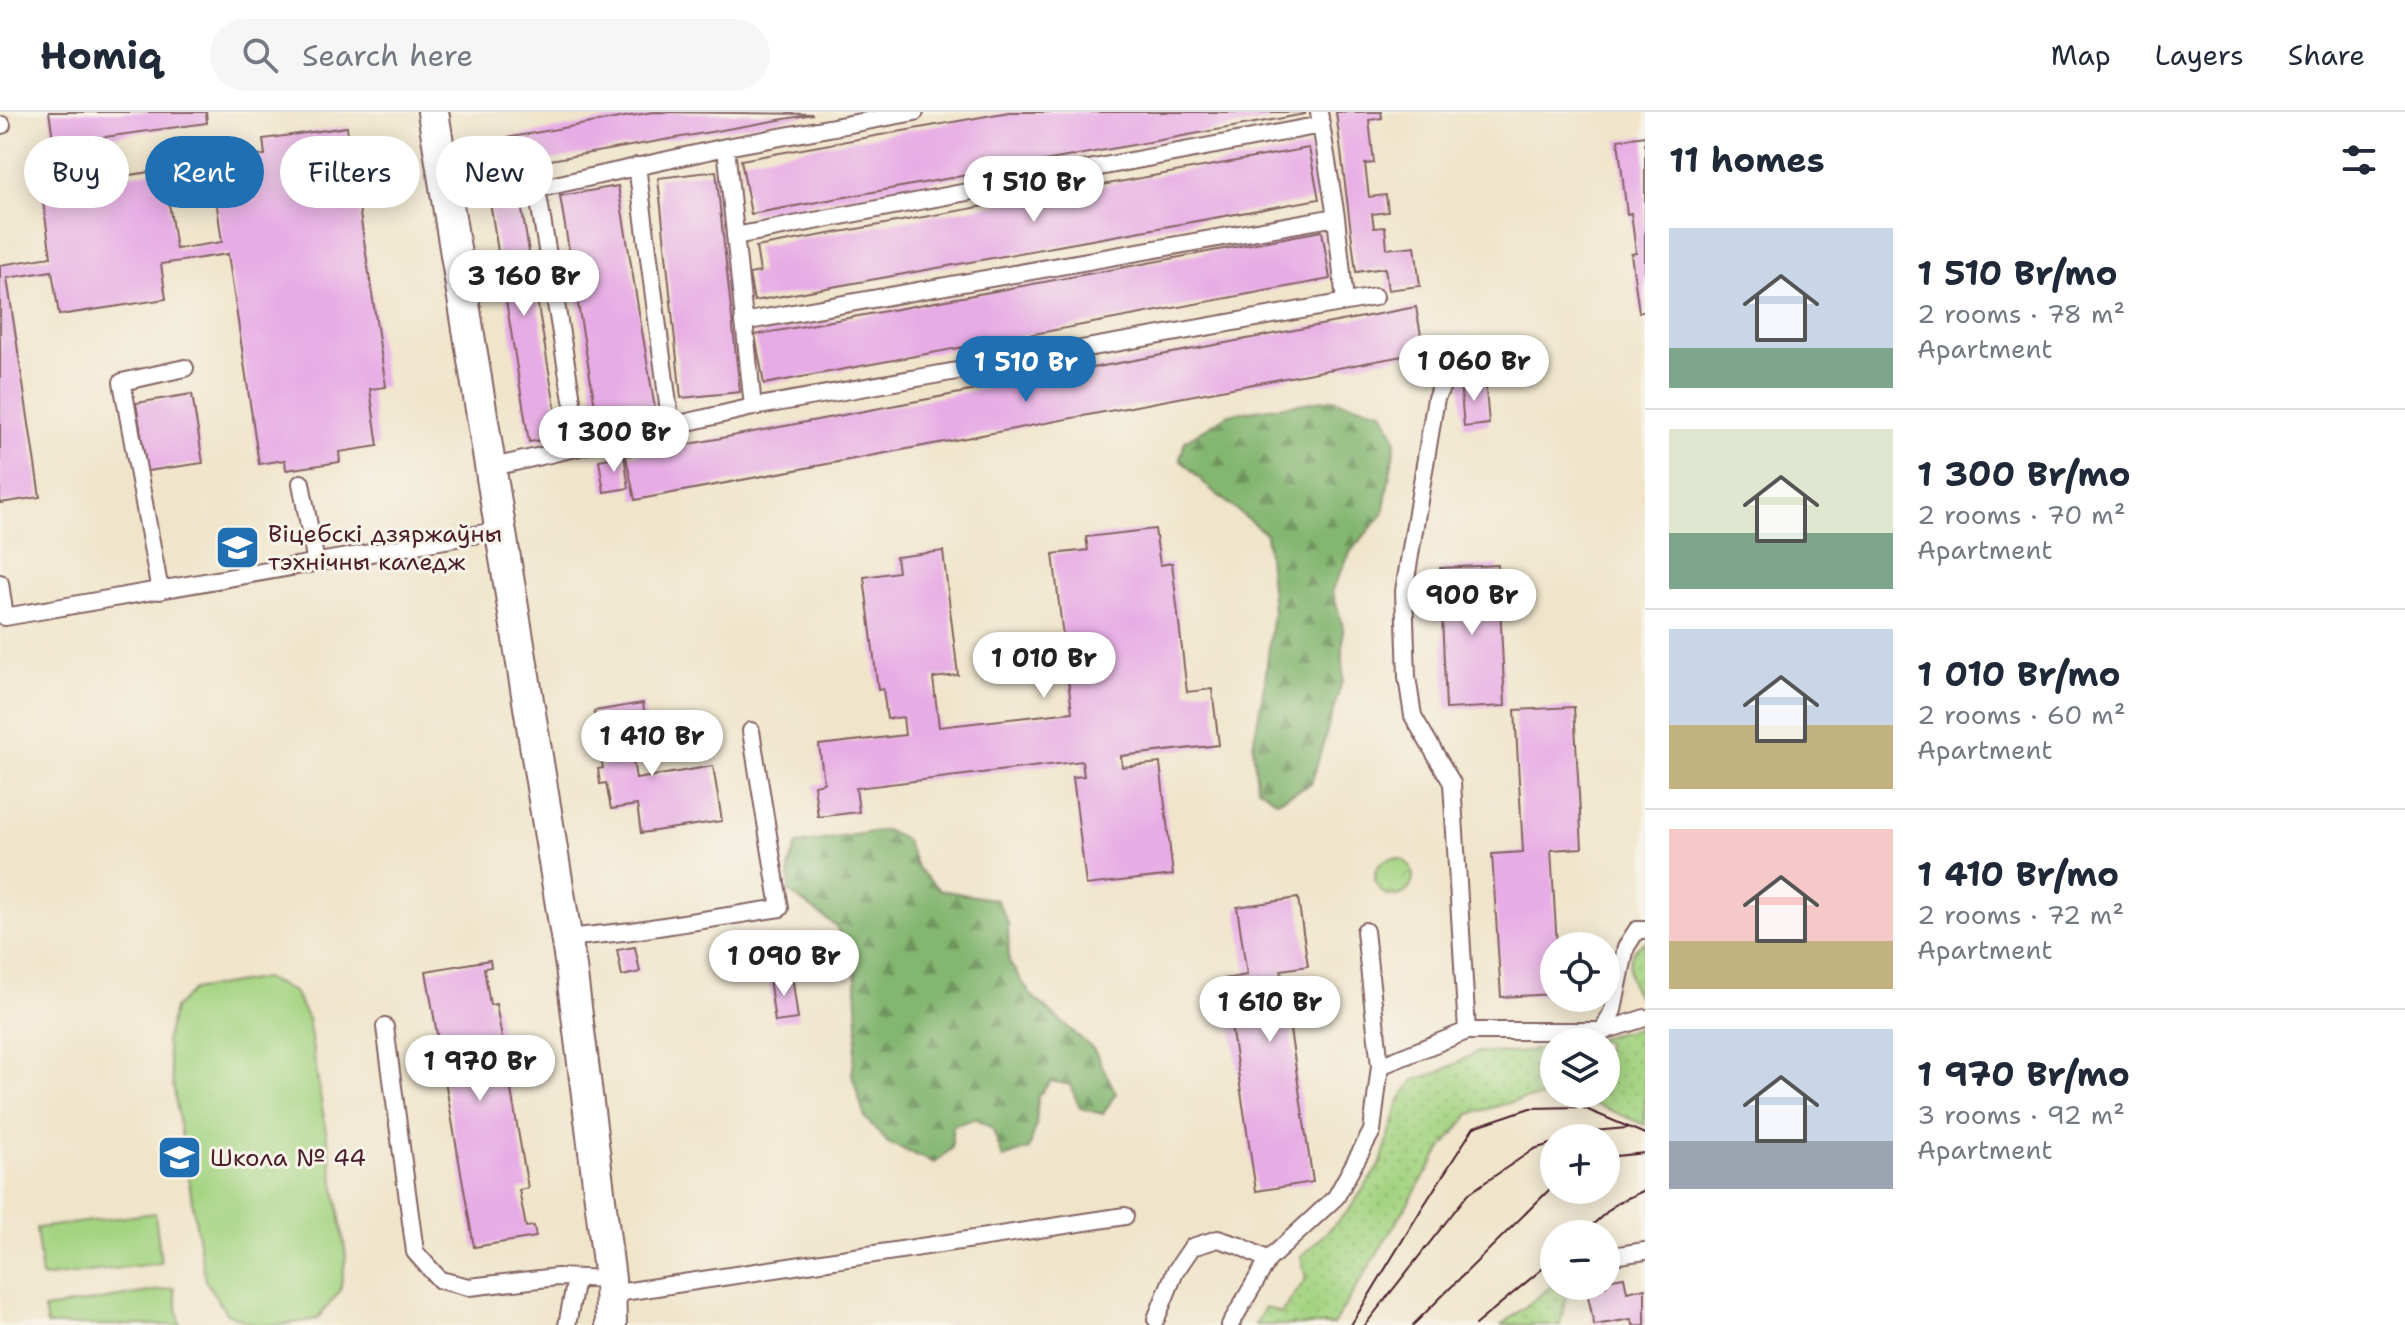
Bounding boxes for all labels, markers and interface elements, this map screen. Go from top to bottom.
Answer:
search box [210,19,770,91]
text: Homiq [40,30,162,81]
icon: search [238,33,282,77]
text: Search here [302,35,473,76]
text: Map [2051,36,2111,74]
text: Layers [2155,36,2244,74]
text: Share [2288,36,2365,74]
chip: Buy [24,136,129,208]
chip: Rent [145,136,264,208]
chip: Filters [280,136,420,208]
chip: New [436,136,553,208]
text: 11 homes [1669,137,1825,183]
icon: filters [2337,138,2381,182]
pin: 1 510 Br [951,156,1117,224]
text: 1 510 Br [982,164,1086,199]
pin: 3 160 Br [441,250,607,318]
text: 1 510 Br/mo [1917,250,2117,296]
text: 3 160 Br [467,258,581,293]
icon: home [1733,260,1829,356]
text: 2 rooms · 78 m² [1917,296,2125,331]
text: Apartment [1917,331,2053,366]
pin: 1 060 Br [1391,335,1557,403]
pin: 1 510 Br [943,336,1109,404]
text: 1 060 Br [1417,343,1531,378]
text: 1 510 Br [974,344,1078,379]
pin: 1 300 Br [531,406,697,474]
text: 1 300 Br [557,414,671,449]
text: 1 300 Br/mo [1917,451,2130,497]
icon: home [1733,461,1829,557]
text: 2 rooms · 70 m² [1917,497,2126,532]
place label: Віцебскі дзяржаўны тэхнічны каледж [268,518,502,578]
school or university icon: Віцебскі дзяржаўны тэхнічны каледж [213,524,261,572]
text: Apartment [1917,532,2053,567]
pin: 900 Br [1407,569,1537,637]
text: 900 Br [1425,577,1519,612]
pin: 1 010 Br [961,632,1127,700]
text: 1 010 Br [991,640,1097,675]
text: 1 010 Br/mo [1917,651,2121,697]
icon: home [1733,661,1829,757]
text: 2 rooms · 60 m² [1917,697,2126,732]
pin: 1 410 Br [569,710,735,778]
text: 1 410 Br [599,718,705,753]
text: Apartment [1917,732,2053,767]
text: 1 410 Br/mo [1917,851,2119,897]
icon: home [1733,861,1829,957]
text: 2 rooms · 72 m² [1917,897,2124,932]
pin: 1 090 Br [701,930,867,998]
map controls [1540,932,1620,1300]
button: locate [1540,932,1620,1012]
text: Apartment [1917,932,2053,967]
text: 1 090 Br [727,938,841,973]
pin: 1 610 Br [1187,976,1353,1044]
text: 1 610 Br [1217,984,1323,1019]
button: layers [1540,1028,1620,1108]
pin: 1 970 Br [397,1035,563,1103]
text: 1 970 Br [423,1043,537,1078]
text: 1 970 Br/mo [1917,1051,2130,1097]
icon: home [1733,1061,1829,1157]
text: 3 rooms · 92 m² [1917,1097,2125,1132]
button: + [1540,1124,1620,1204]
text: Apartment [1917,1132,2053,1167]
school or university icon: Школа № 44 [155,1134,203,1182]
place label: Школа № 44 [210,1142,366,1174]
button: − [1540,1220,1620,1300]

